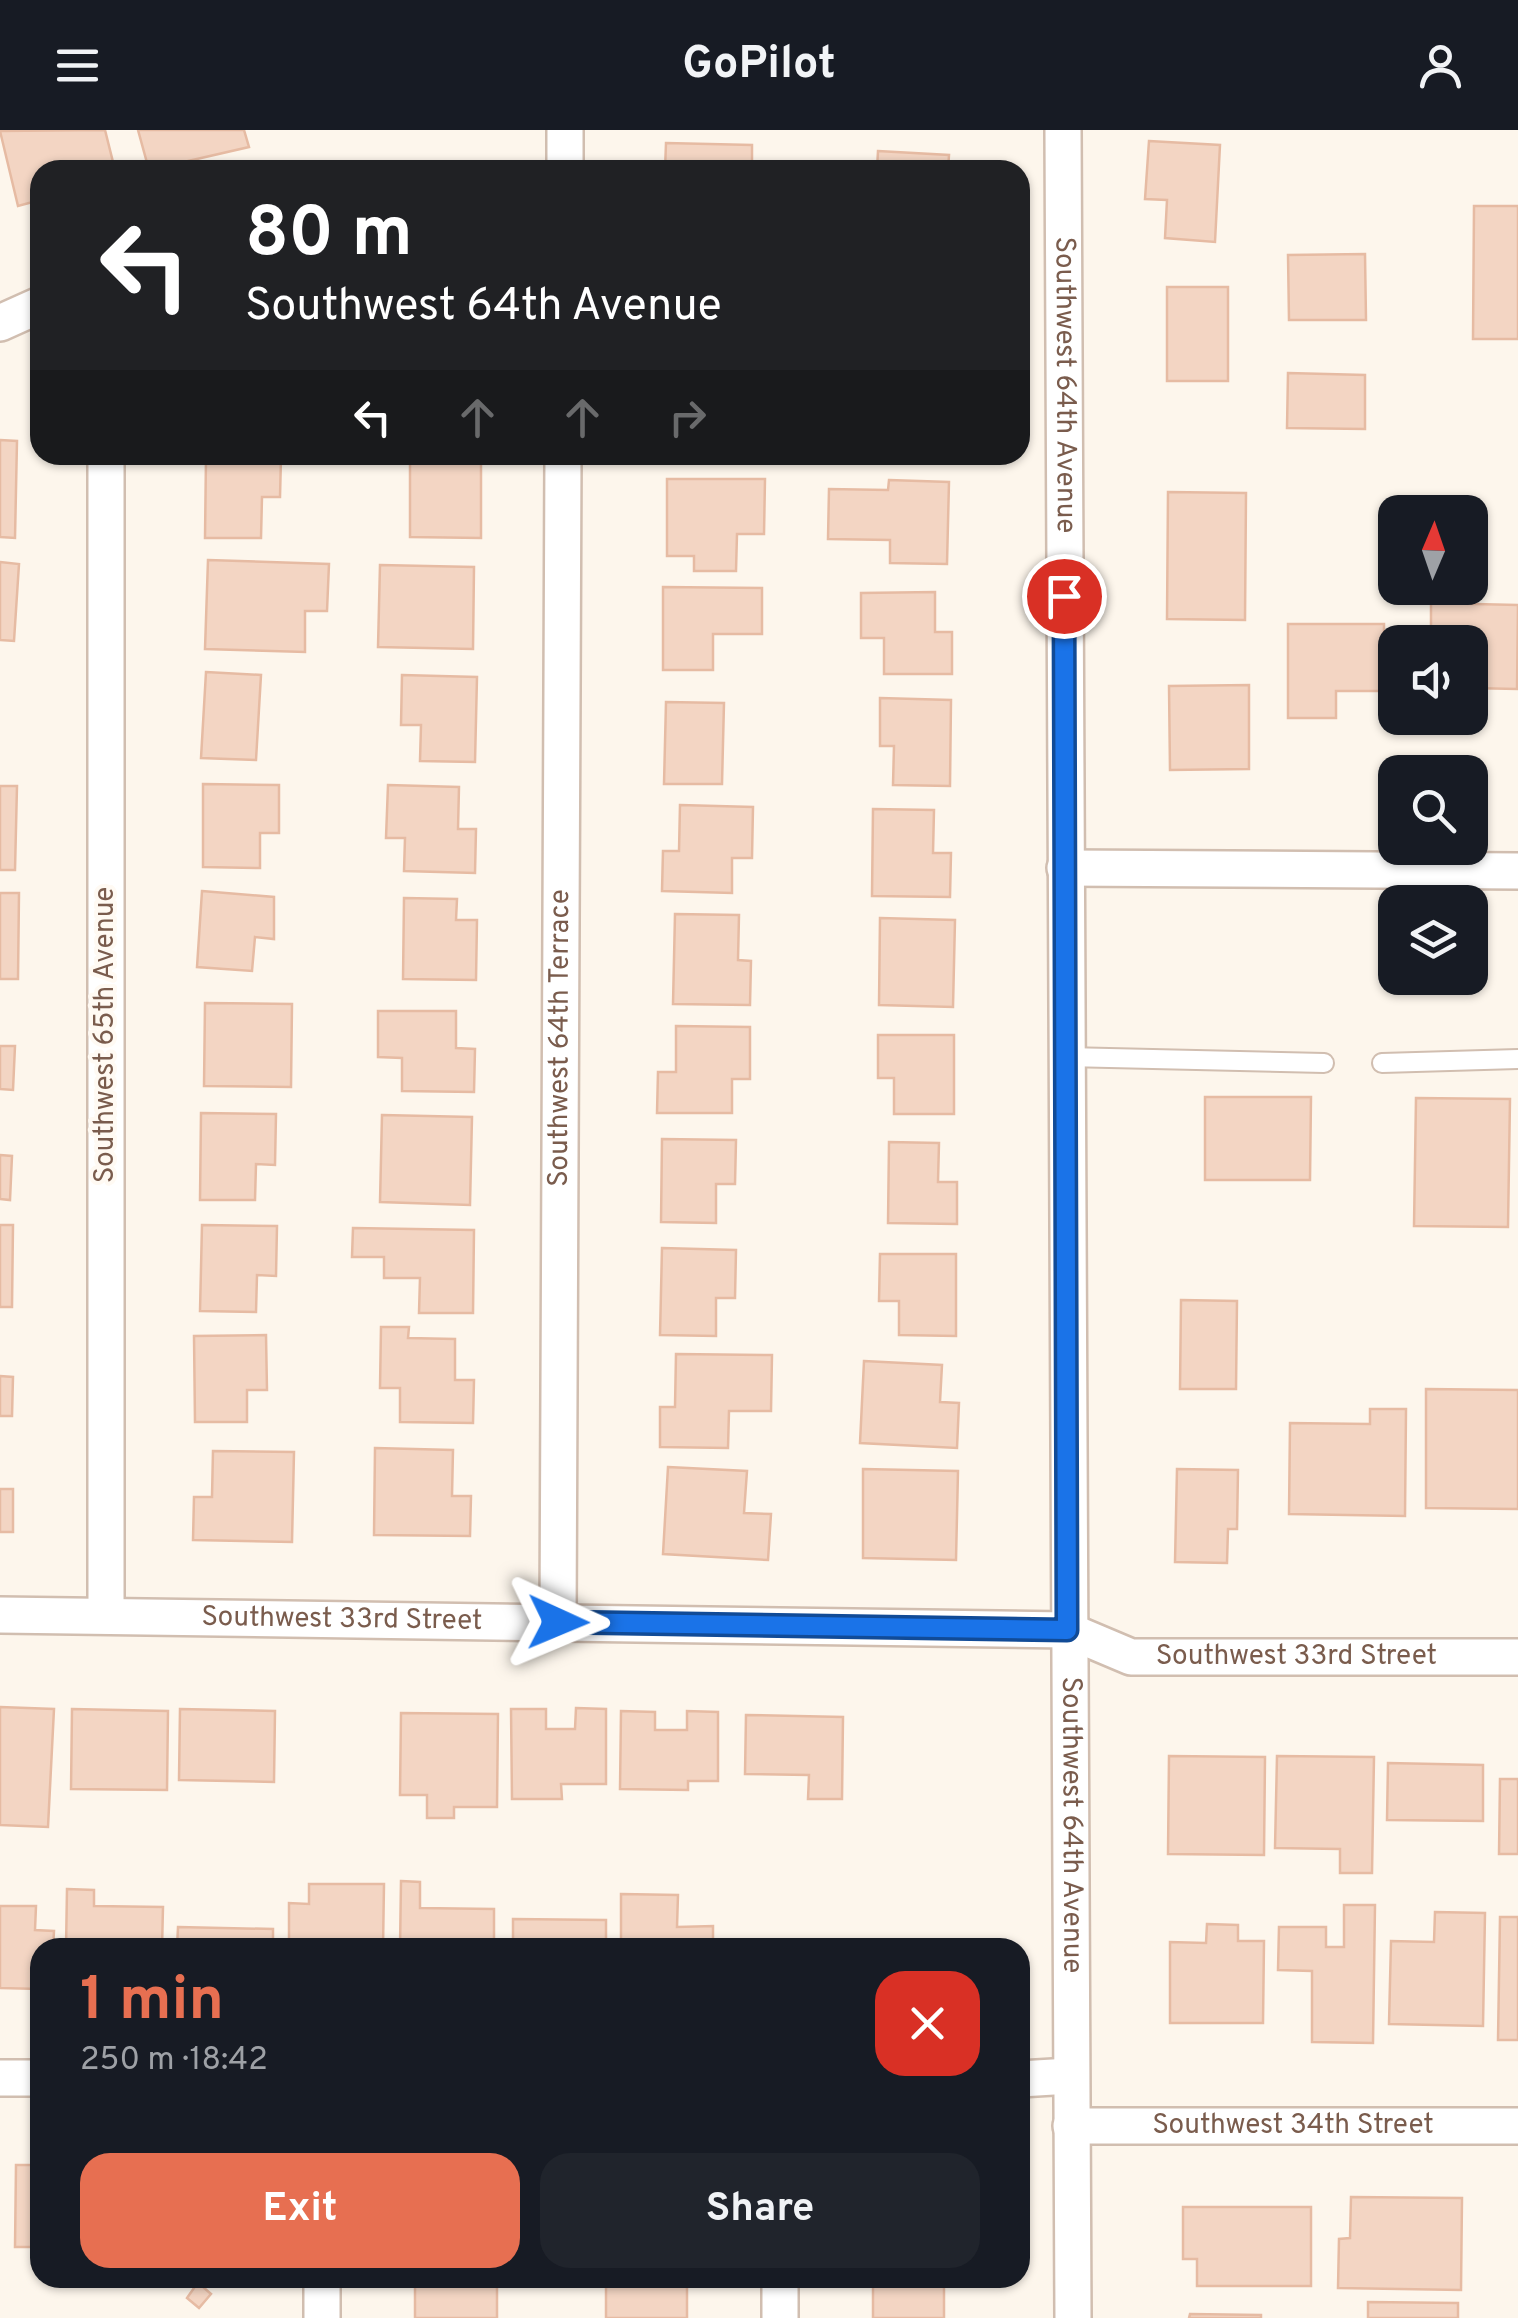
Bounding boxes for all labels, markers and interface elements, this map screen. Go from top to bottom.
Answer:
text: GoPilot [682,37,836,94]
icon: menu [50,38,105,93]
icon: person [1413,38,1468,93]
text: 80 m [245,192,413,281]
icon: left [80,200,210,330]
street label: Southwest 64th Avenue [1045,237,1083,533]
text: Southwest 64th Avenue [245,279,722,336]
icon: left [345,390,400,445]
icon: ahead [450,390,505,445]
icon: ahead [555,390,610,445]
icon: right [660,390,715,445]
north arrow [1378,495,1488,605]
map controls [1378,495,1488,995]
pin [1022,554,1107,639]
icon: arrive [1037,569,1092,624]
button: sound [1378,625,1488,735]
button: search [1378,755,1488,865]
button: layers [1378,885,1488,995]
street label: Southwest 65th Avenue [88,887,124,1183]
street label: Southwest 64th Terrace [542,889,579,1187]
position arrow [506,1570,610,1674]
street label: Southwest 33rd Street [201,1600,483,1640]
street label: Southwest 33rd Street [1156,1639,1437,1675]
street label: Southwest 64th Avenue [1052,1676,1089,1973]
text: 1 min [80,1965,224,2041]
button: close [875,1971,980,2076]
text: 250 m · 18:42 [80,2041,268,2081]
street label: Southwest 34th Street [1152,2108,1434,2144]
button: Exit [80,2153,520,2268]
button: Share [540,2153,980,2268]

